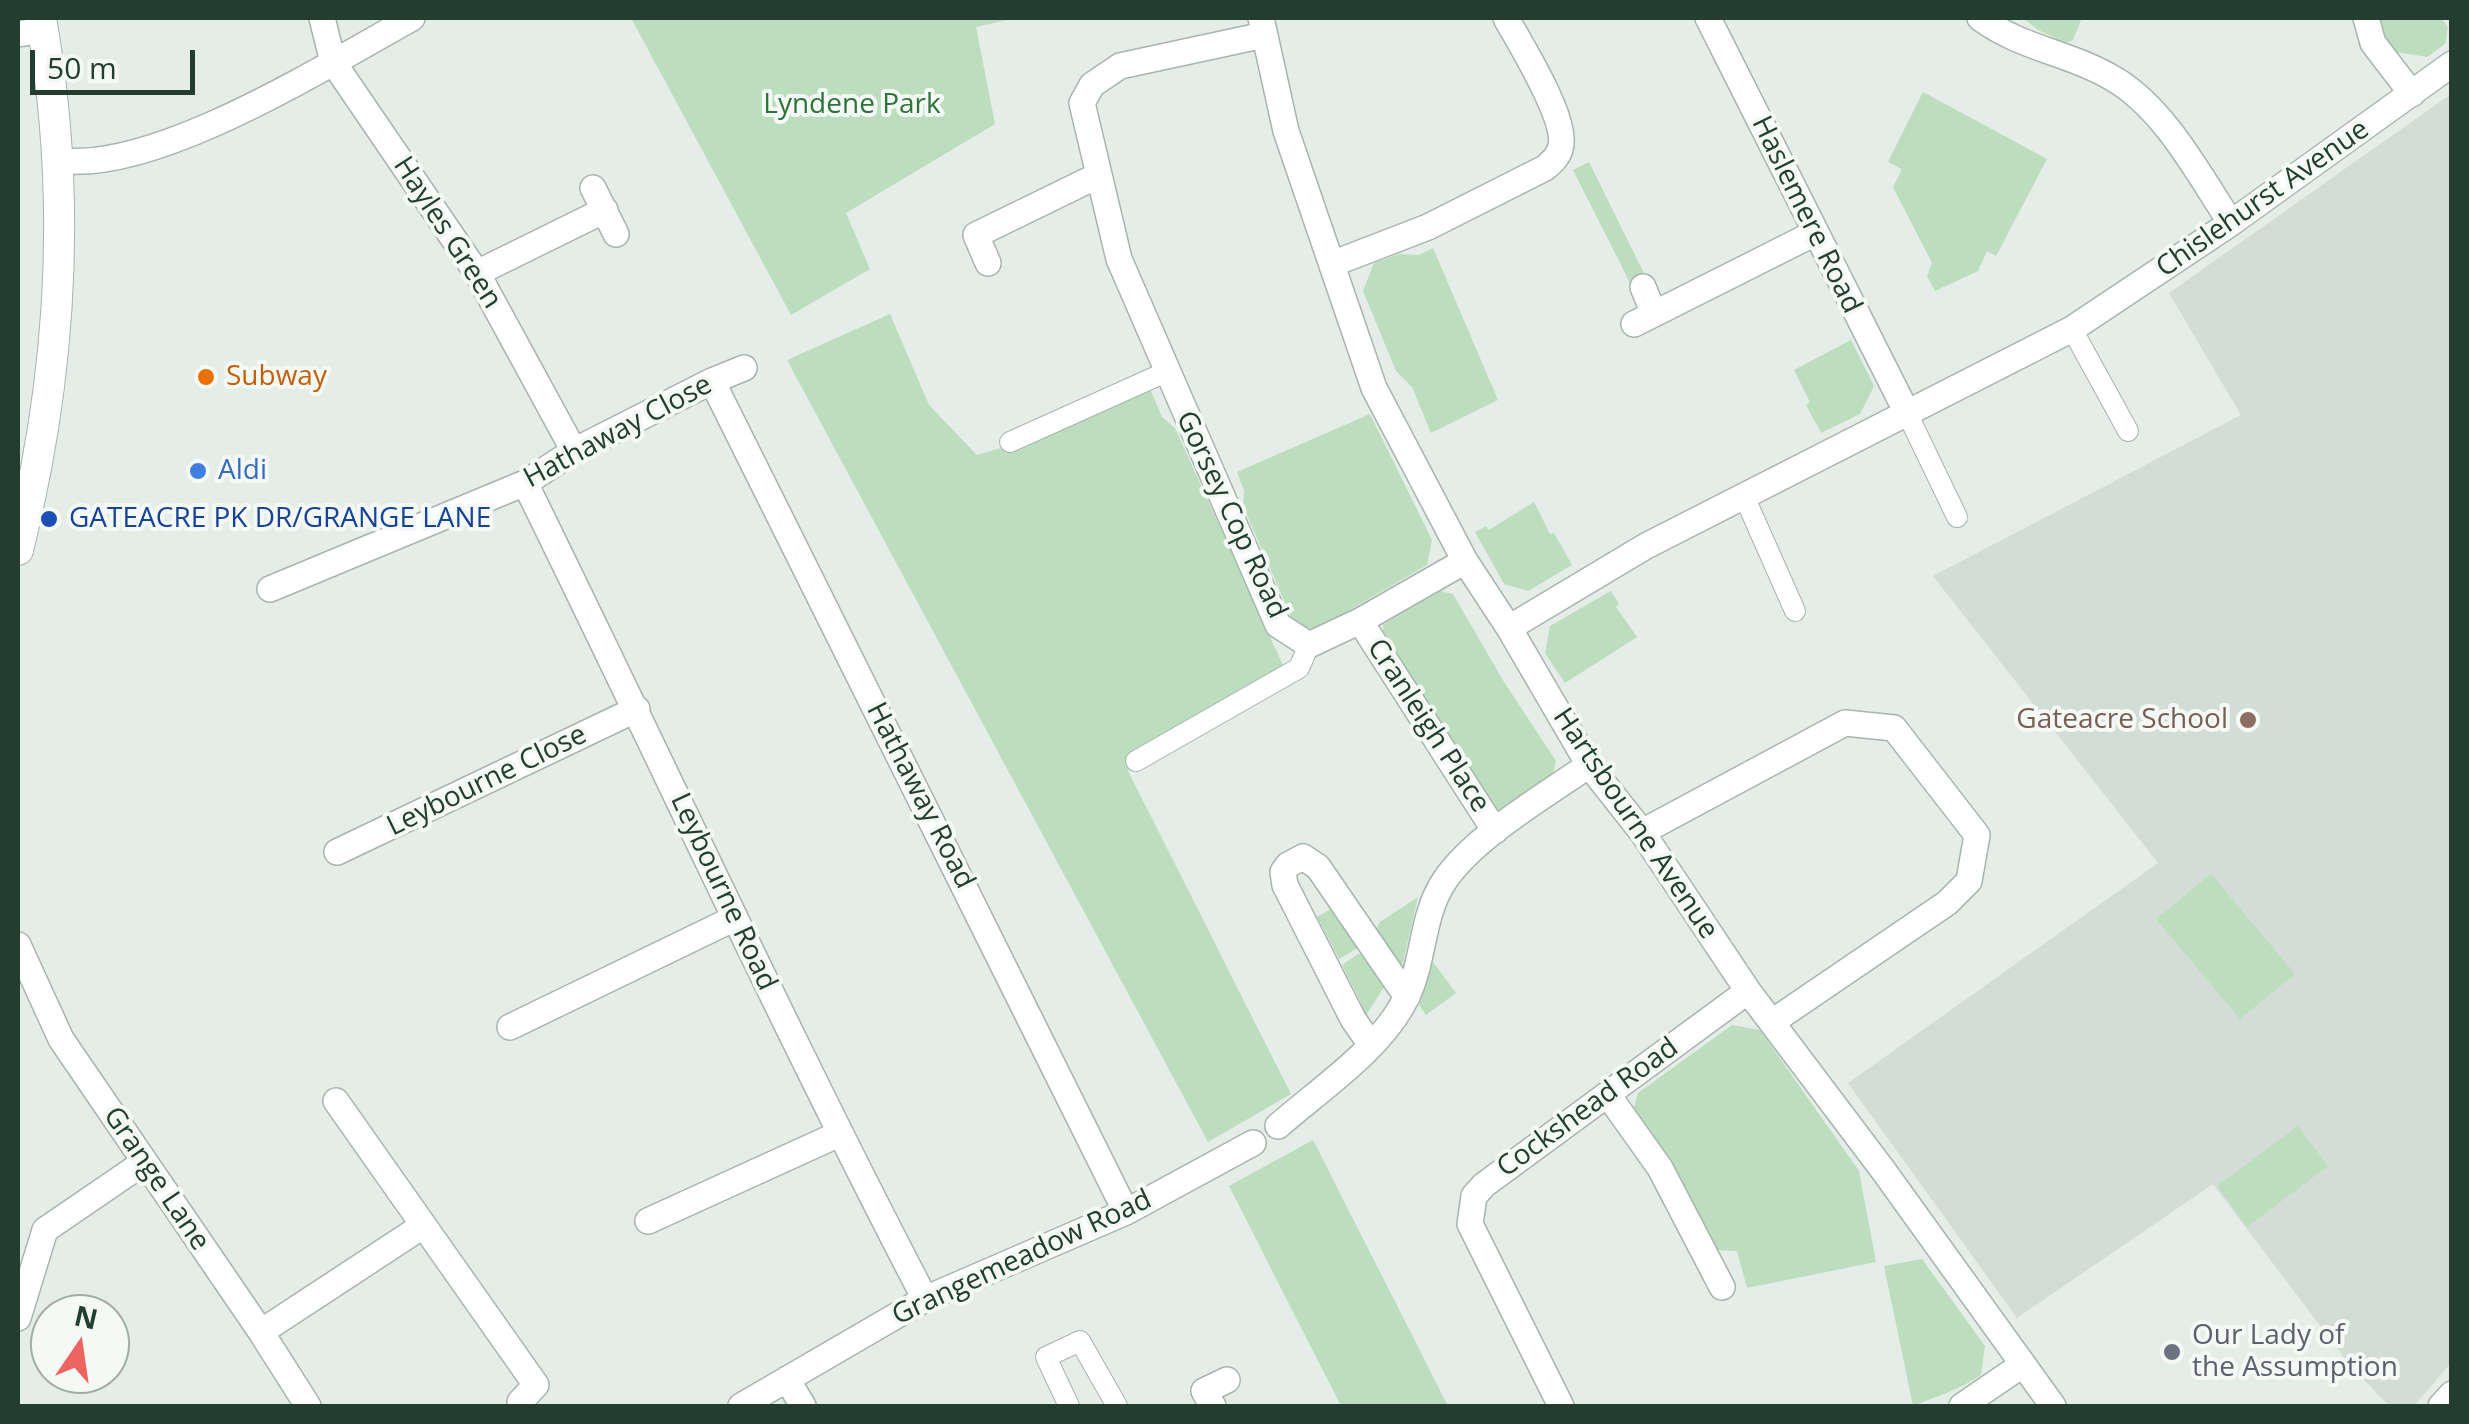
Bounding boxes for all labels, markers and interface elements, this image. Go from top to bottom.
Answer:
scale bar [35,30,200,92]
text: 50 m [47,47,117,88]
park label: Lyndene Park [763,88,941,122]
street label: Haslemere Road [1744,111,1868,319]
street label: Chislehurst Avenue [2150,113,2376,285]
street label: Hayles Green [386,151,508,315]
place label: Subway [226,360,327,394]
marker: Subway [195,366,217,388]
street label: Hathaway Close [518,368,718,496]
street label: Gorsey Cop Road [1168,406,1294,624]
place label: Aldi [218,454,267,488]
marker: Aldi [187,460,209,482]
place label: GATEACRE PK DR/GRANGE LANE [69,502,491,536]
marker: GATEACRE PK DR/GRANGE LANE [38,508,60,530]
street label: Cranleigh Place [1359,633,1497,819]
street label: Hathaway Road [859,697,981,895]
street label: Hartsbourne Avenue [1545,702,1725,946]
place label: Gateacre School [2016,703,2228,737]
marker: Gateacre School [2237,709,2259,731]
street label: Leybourne Close [382,718,592,844]
street label: Leybourne Road [663,788,783,996]
street label: Cockshead Road [1491,1031,1685,1185]
street label: Grange Lane [96,1101,216,1257]
street label: Grangemeadow Road [887,1183,1157,1333]
north arrow [30,1294,130,1394]
text: N [71,1296,102,1338]
place label: Our Lady of the Assumption [2192,1319,2398,1385]
marker: Our Lady of the Assumption [2161,1341,2183,1363]

